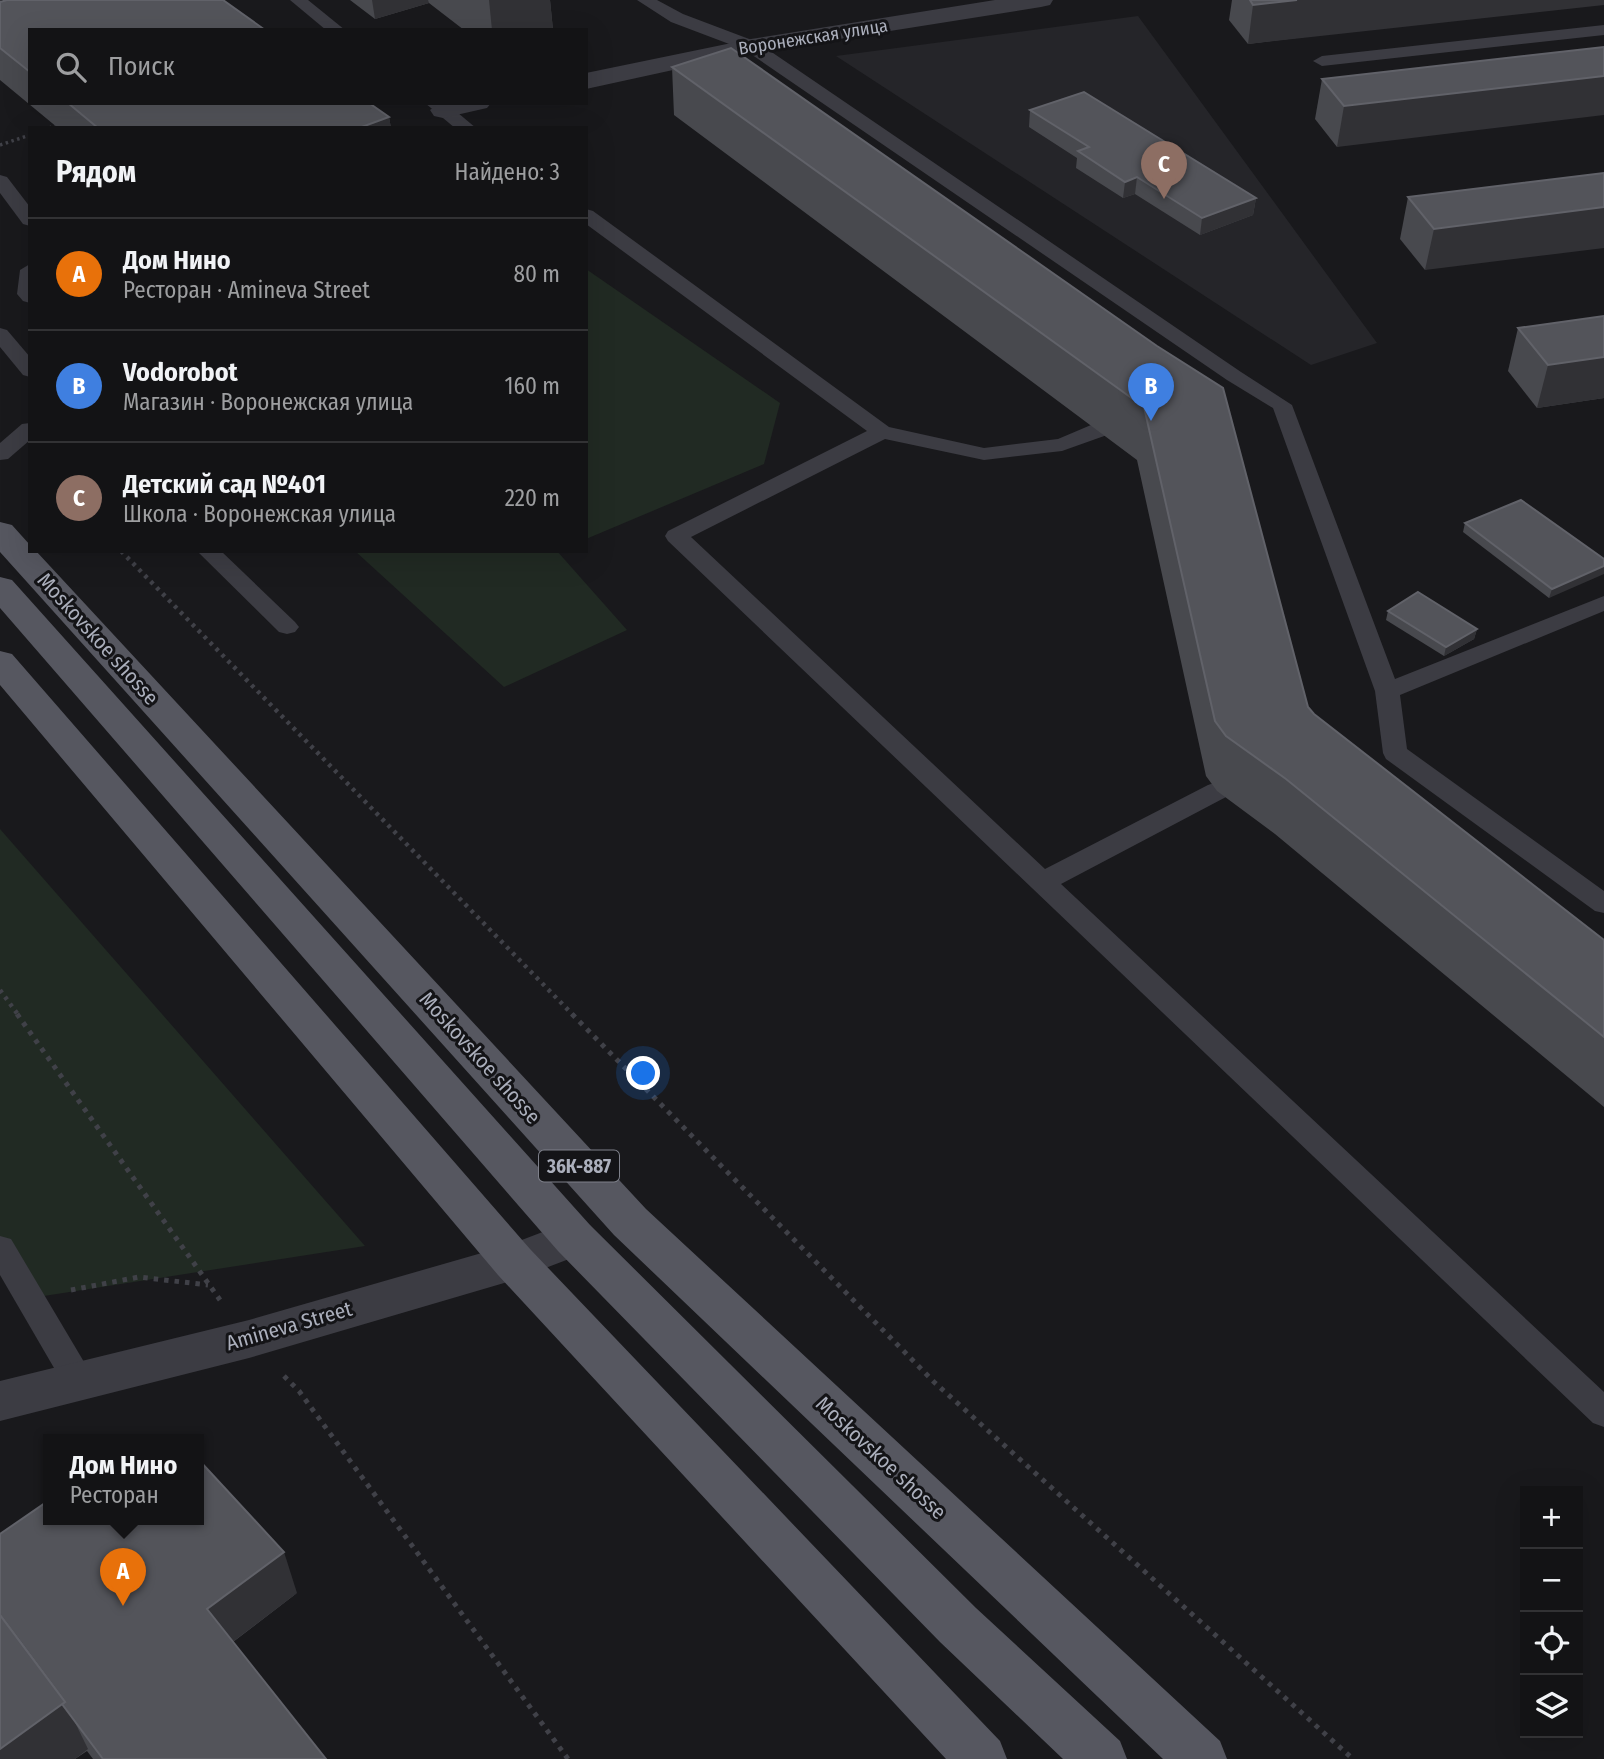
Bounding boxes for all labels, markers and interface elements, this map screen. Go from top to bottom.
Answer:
street label: Воронежская улица [737,14,889,60]
search box [28,28,588,105]
icon: search [52,48,90,86]
text: Поиск [108,51,175,82]
pin: C [1141,141,1187,199]
text: Рядом [56,154,136,190]
text: Найдено: 3 [455,158,560,186]
text: Дом Нино [123,245,231,276]
text: A [73,260,85,288]
text: 80 m [513,260,560,288]
text: Ресторан · Amineva Street [123,276,370,304]
text: Vodorobot [123,357,238,388]
pin: B [1128,363,1174,421]
text: B [73,372,85,400]
text: 160 m [505,372,560,400]
text: Магазин · Воронежская улица [123,388,413,416]
text: Детский сад №401 [123,469,326,500]
text: C [73,484,85,512]
text: 220 m [505,484,560,512]
text: Школа · Воронежская улица [123,500,396,528]
street label: Moskovskoe shosse [32,568,164,710]
street label: Moskovskoe shosse [414,987,546,1129]
your location [626,1056,660,1090]
road number: 36К-887 [539,1150,619,1182]
street label: Amineva Street [223,1296,355,1356]
street label: Moskovskoe shosse [810,1391,952,1525]
popup [43,1434,204,1525]
text: Дом Нино [70,1450,177,1481]
text: Ресторан [70,1481,159,1509]
map controls [1520,1486,1583,1738]
button: + [1520,1486,1583,1549]
pin: A [100,1548,146,1606]
button: − [1520,1549,1583,1612]
button: locate [1520,1612,1583,1675]
button: layers [1520,1675,1583,1738]

